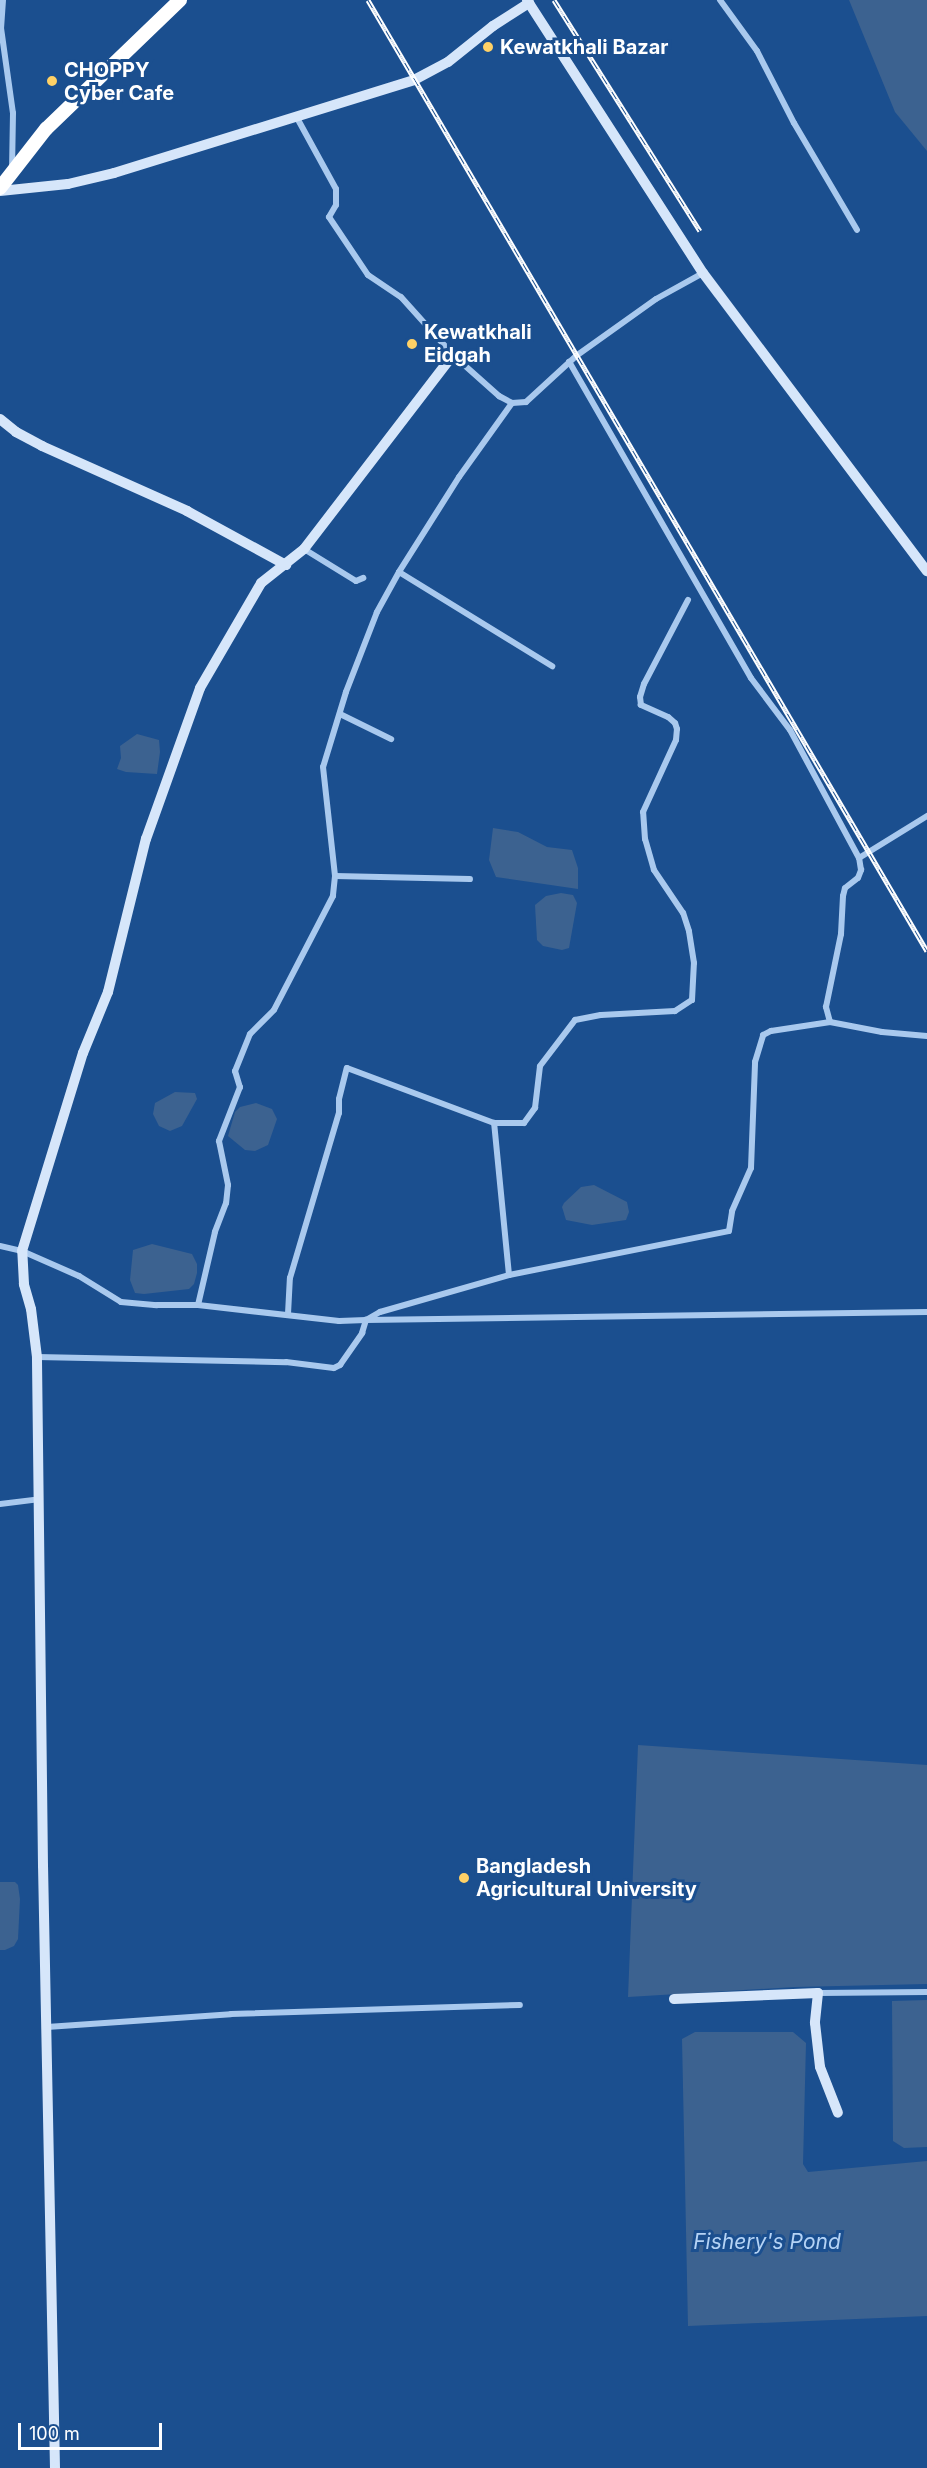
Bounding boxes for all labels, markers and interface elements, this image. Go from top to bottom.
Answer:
place label: Kewatkhali Bazar [500,35,668,59]
marker: Kewatkhali Bazar [481,40,495,54]
place label: CHOPPY Cyber Cafe [64,58,174,105]
marker: CHOPPY Cyber Cafe [45,74,59,88]
place label: Kewatkhali Eidgah [424,320,532,367]
marker: Kewatkhali Eidgah [405,337,419,351]
place label: Bangladesh Agricultural University [476,1854,697,1901]
marker: Bangladesh Agricultural University [457,1871,471,1885]
water label: Fishery's Pond [693,2229,841,2255]
scale bar [21,2411,165,2449]
text: 100 m [29,2423,80,2444]

